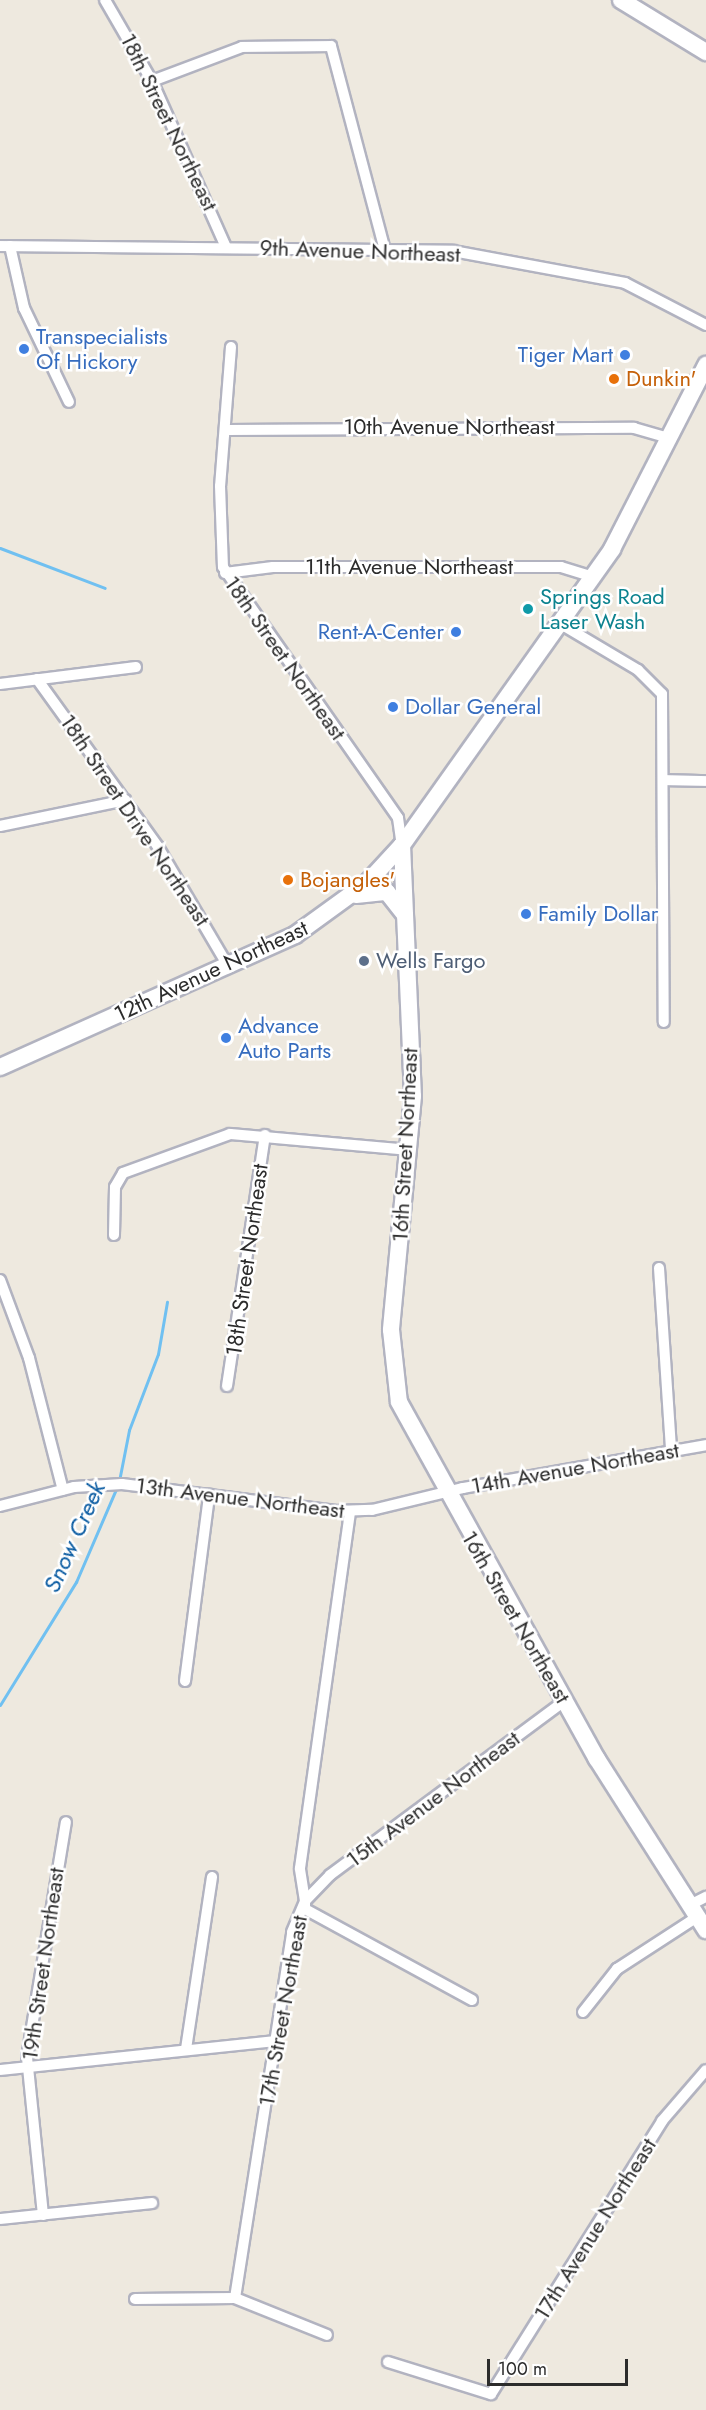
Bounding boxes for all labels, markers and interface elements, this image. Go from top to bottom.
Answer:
street label: 18th Street Northeast [115,29,223,215]
street label: 9th Avenue Northeast [259,234,461,268]
place label: Transpecialists Of Hickory [36,323,167,374]
marker: Transpecialists Of Hickory [17,342,31,356]
place label: Tiger Mart [518,342,613,368]
marker: Tiger Mart [618,348,632,362]
place label: Dunkin' [626,366,697,392]
marker: Dunkin' [607,372,621,386]
street label: 10th Avenue Northeast [343,414,555,440]
street label: 11th Avenue Northeast [305,554,513,580]
street label: 18th Street Northeast [219,571,351,745]
place label: Springs Road Laser Wash [540,583,665,634]
marker: Springs Road Laser Wash [521,602,535,616]
place label: Rent-A-Center [318,619,444,645]
marker: Rent-A-Center [449,625,463,639]
place label: Dollar General [405,694,541,720]
marker: Dollar General [386,700,400,714]
street label: 18th Street Drive Northeast [54,709,216,931]
place label: Bojangles' [300,867,395,893]
marker: Bojangles' [281,873,295,887]
place label: Family Dollar [538,901,658,927]
marker: Family Dollar [519,907,533,921]
street label: 12th Avenue Northeast [110,915,312,1027]
place label: Wells Fargo [376,948,486,974]
marker: Wells Fargo [357,954,371,968]
place label: Advance Auto Parts [238,1012,331,1064]
marker: Advance Auto Parts [219,1031,233,1045]
street label: 16th Street Northeast [387,1047,423,1243]
street label: 18th Street Northeast [220,1162,274,1358]
street label: 14th Avenue Northeast [469,1437,681,1499]
street label: 13th Avenue Northeast [134,1472,346,1524]
water label: Snow Creek [37,1477,111,1597]
street label: 16th Street Northeast [456,1526,576,1708]
street label: 15th Avenue Northeast [341,1725,525,1873]
street label: 19th Street Northeast [16,1866,70,2062]
street label: 17th Street Northeast [253,1913,313,2109]
street label: 17th Avenue Northeast [528,2133,662,2325]
scale bar [490,2347,631,2385]
text: 100 m [498,2356,547,2382]

